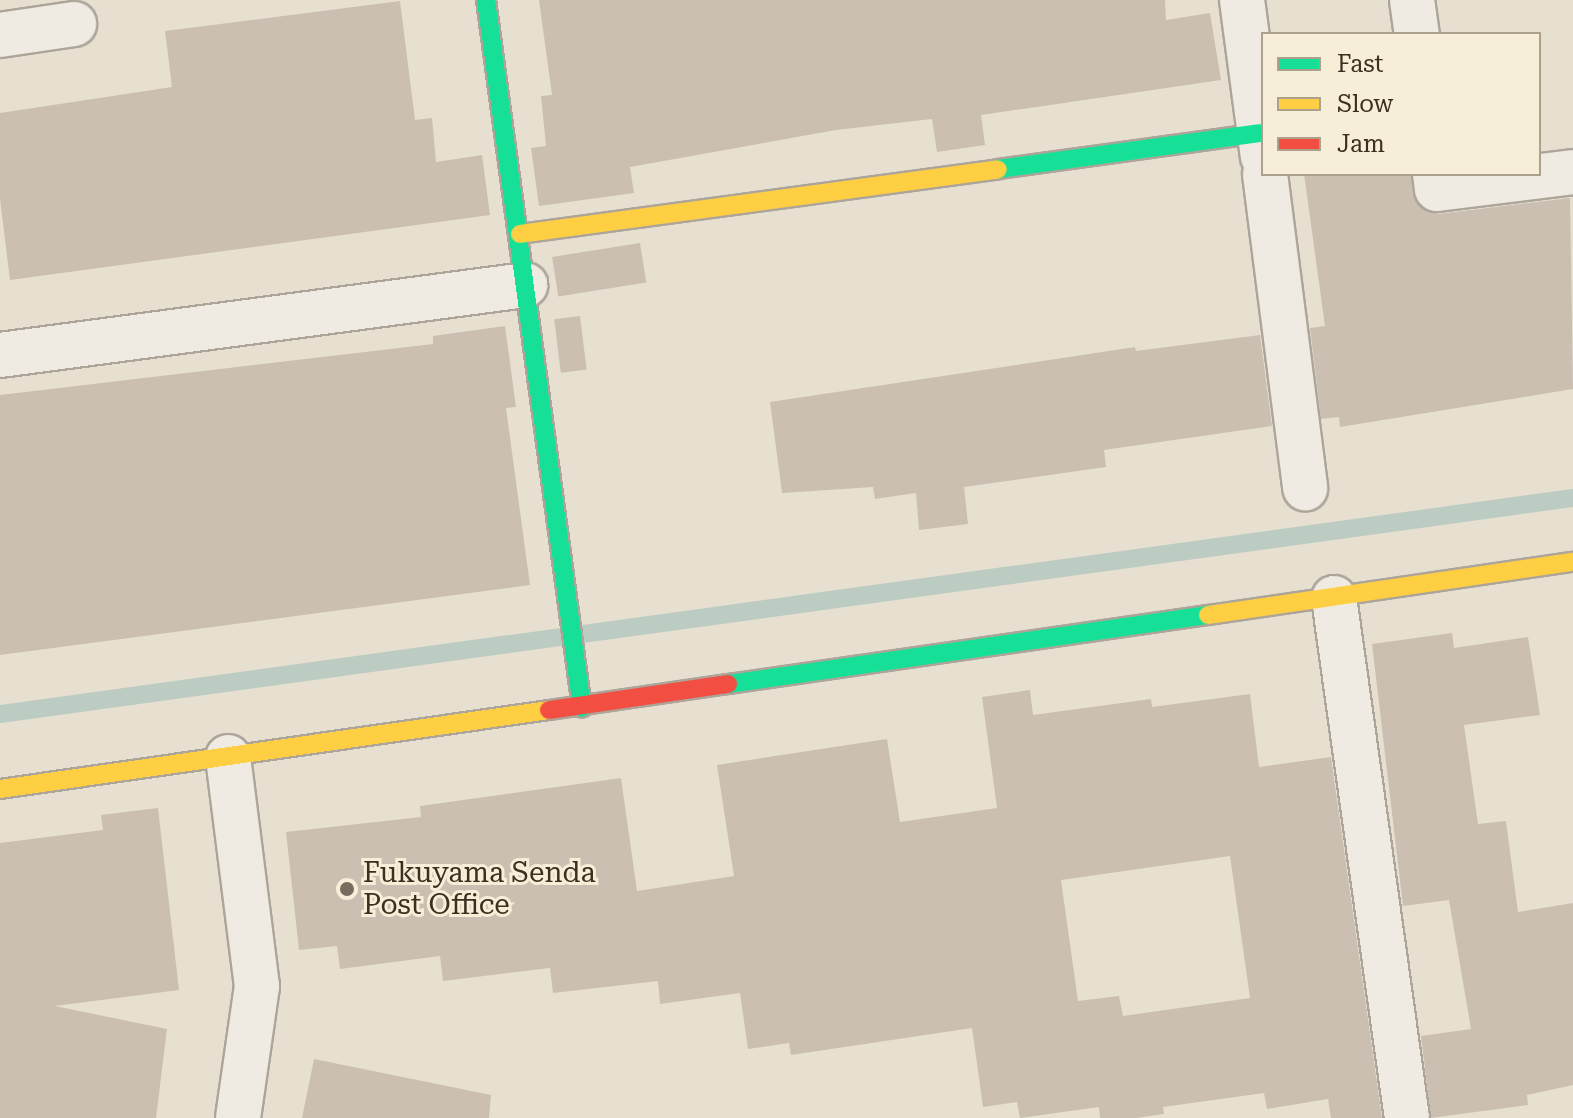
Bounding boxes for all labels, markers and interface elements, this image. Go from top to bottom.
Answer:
legend [1261,32,1541,176]
text: Fast [1337,50,1384,78]
text: Slow [1337,90,1393,118]
text: Jam [1337,130,1385,158]
place label: Fukuyama Senda Post Office [363,856,596,922]
marker: Fukuyama Senda Post Office [338,880,356,898]

